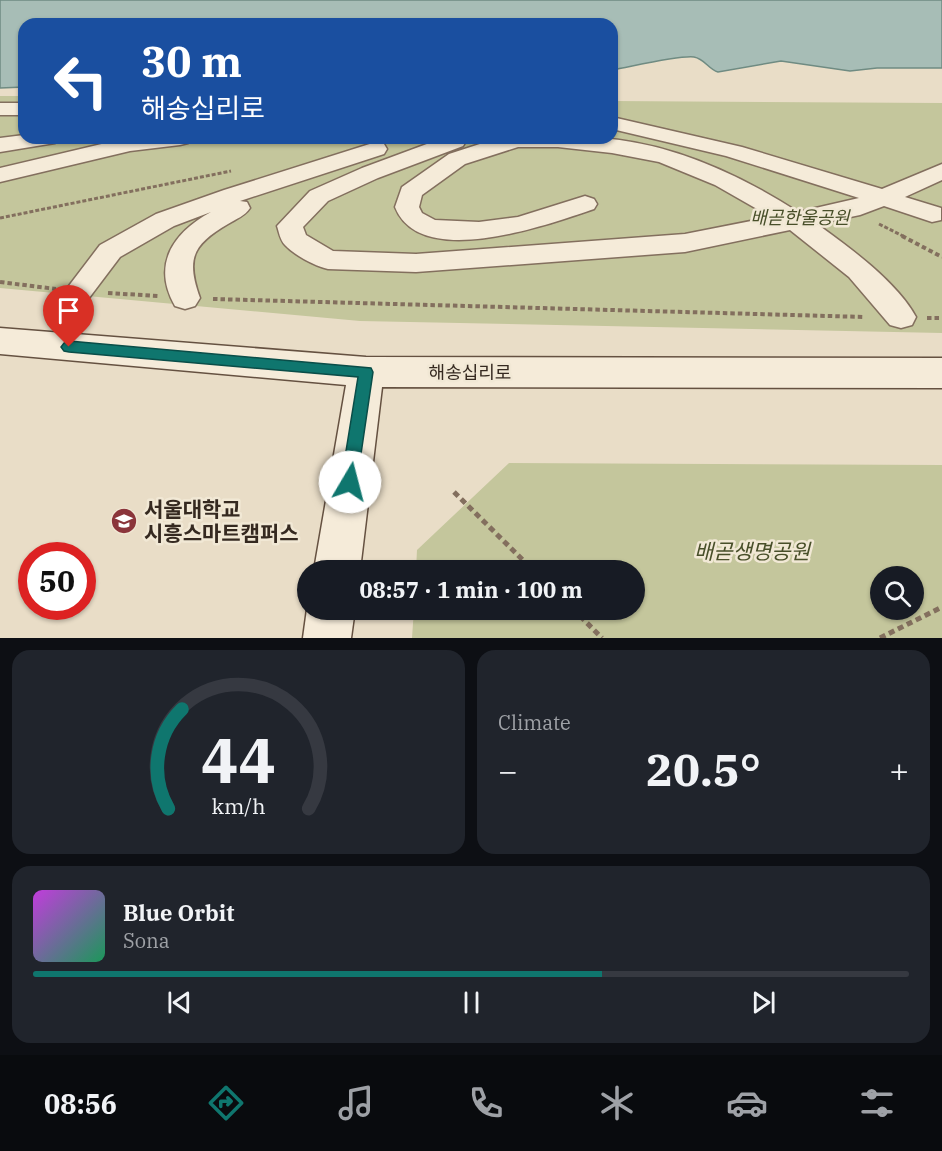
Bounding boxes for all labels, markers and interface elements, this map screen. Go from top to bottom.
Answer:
text: 30 m [141,34,242,89]
icon: left [42,42,120,120]
text: 해송십리로 [141,90,265,125]
park label: 배곧한울공원 [750,206,851,229]
pin [43,285,94,347]
icon: arrive [52,294,85,327]
street label: 해송십리로 [429,361,511,384]
position arrow [318,450,382,514]
place label: 서울대학교 시흥스마트캠퍼스 [144,495,299,547]
school or university icon: 서울대학교 시흥스마트캠퍼스 [109,506,139,536]
park label: 배곧생명공원 [694,537,812,565]
speed limit sign: 50 [18,542,96,620]
map controls [870,566,924,620]
button: search [870,566,924,620]
text: 08:57 · 1 min · 100 m [359,575,583,604]
text: Climate [498,709,571,736]
text: 44 [201,719,276,800]
text: 20.5° [646,740,761,798]
text: − [498,749,518,792]
text: + [889,749,909,792]
text: km/h [211,792,266,820]
text: Blue Orbit [123,898,234,927]
text: Sona [123,927,170,954]
icon: previous [163,986,196,1019]
icon: pause [455,986,488,1019]
icon: next [747,986,780,1019]
icon: directions [205,1082,247,1124]
icon: music [335,1082,377,1124]
icon: phone [465,1082,507,1124]
icon: climate [596,1082,638,1124]
icon: car [726,1082,768,1124]
icon: filters [856,1082,898,1124]
text: 08:56 [44,1086,117,1121]

